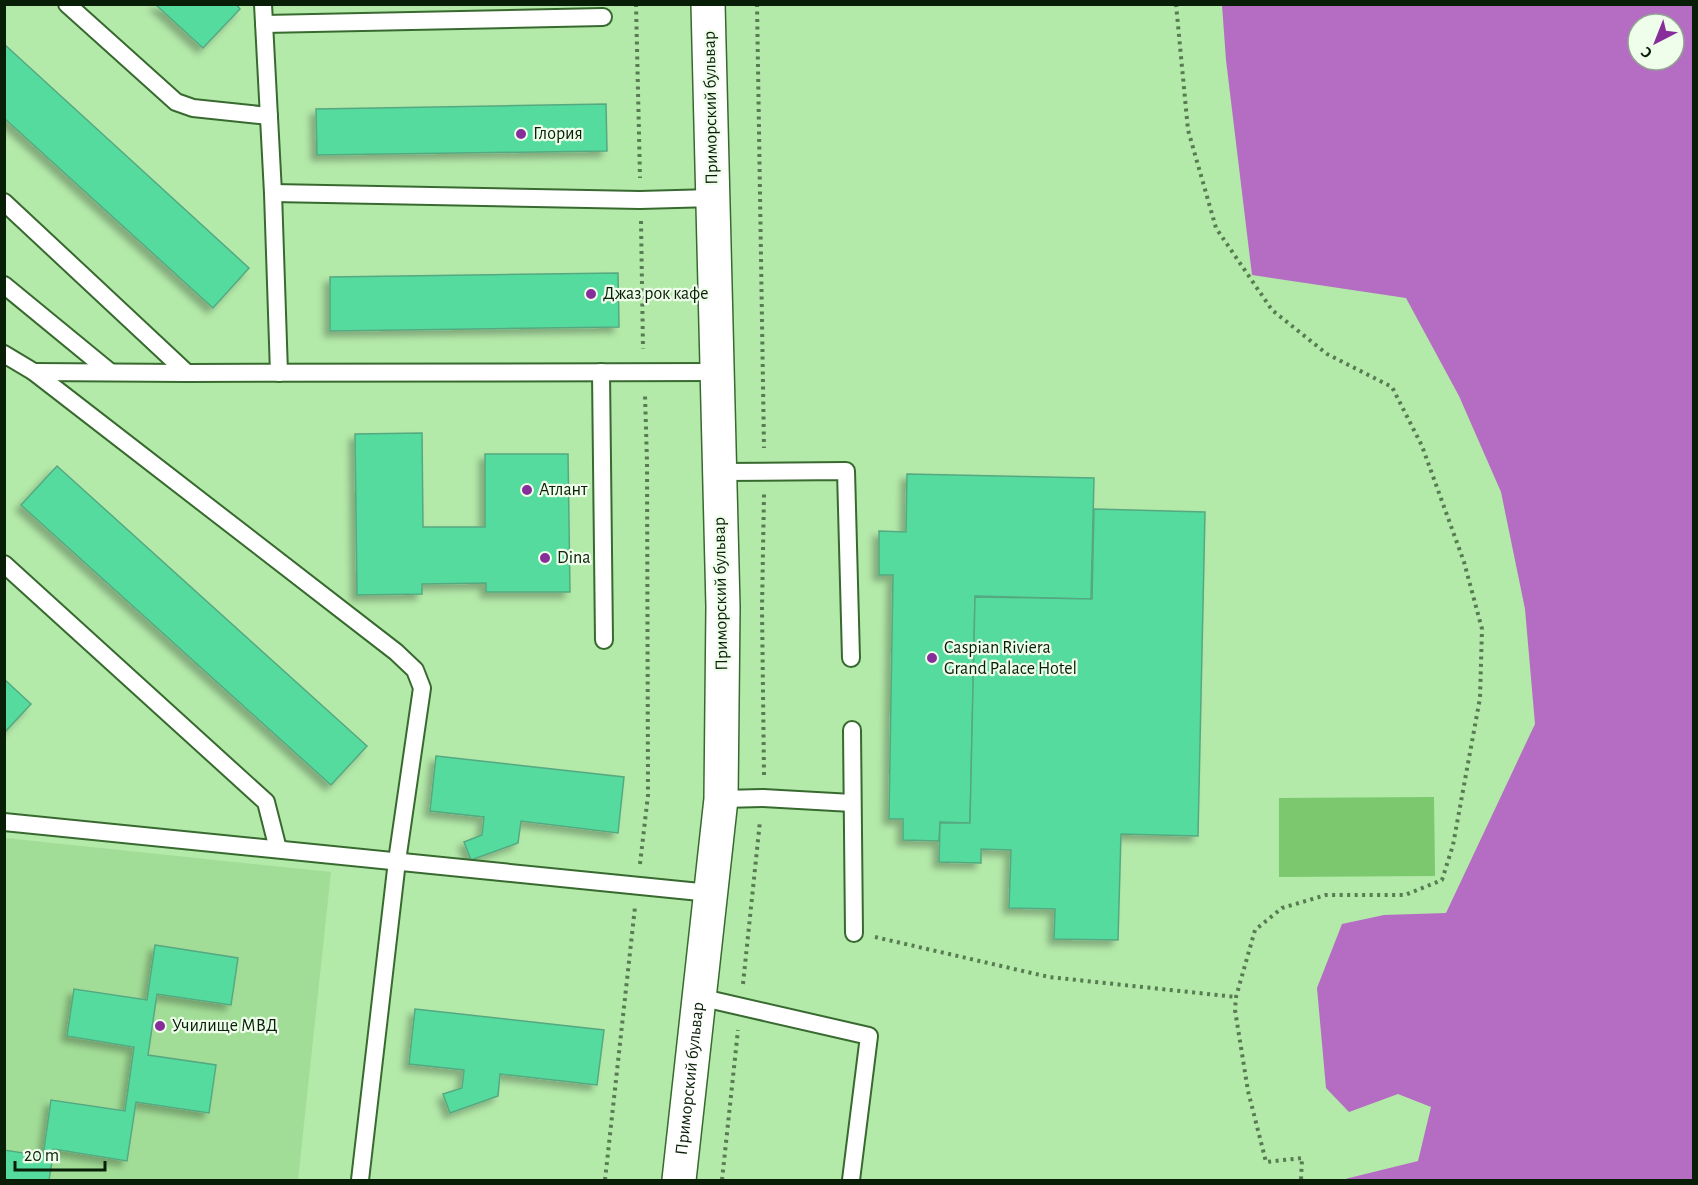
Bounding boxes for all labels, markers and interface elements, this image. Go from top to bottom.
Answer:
north arrow [1626,12,1686,72]
street label: Приморский бульвар [700,31,721,185]
text: С [1638,43,1655,61]
place label: Глория [533,125,583,143]
marker: Глория [514,127,528,141]
place label: Джаз рок кафе [603,285,708,303]
marker: Джаз рок кафе [584,287,598,301]
place label: Атлант [539,481,588,499]
marker: Атлант [520,483,534,497]
street label: Приморский бульвар [710,517,731,671]
place label: Dina [557,549,591,567]
marker: Dina [538,551,552,565]
place label: Caspian Riviera Grand Palace Hotel [944,639,1077,678]
marker: Caspian Riviera Grand Palace Hotel [925,651,939,665]
street label: Приморский бульвар [673,1001,708,1156]
place label: Училище МВД [172,1017,278,1035]
marker: Училище МВД [153,1019,167,1033]
scale bar [15,1134,105,1172]
text: 20 m [24,1147,59,1165]

